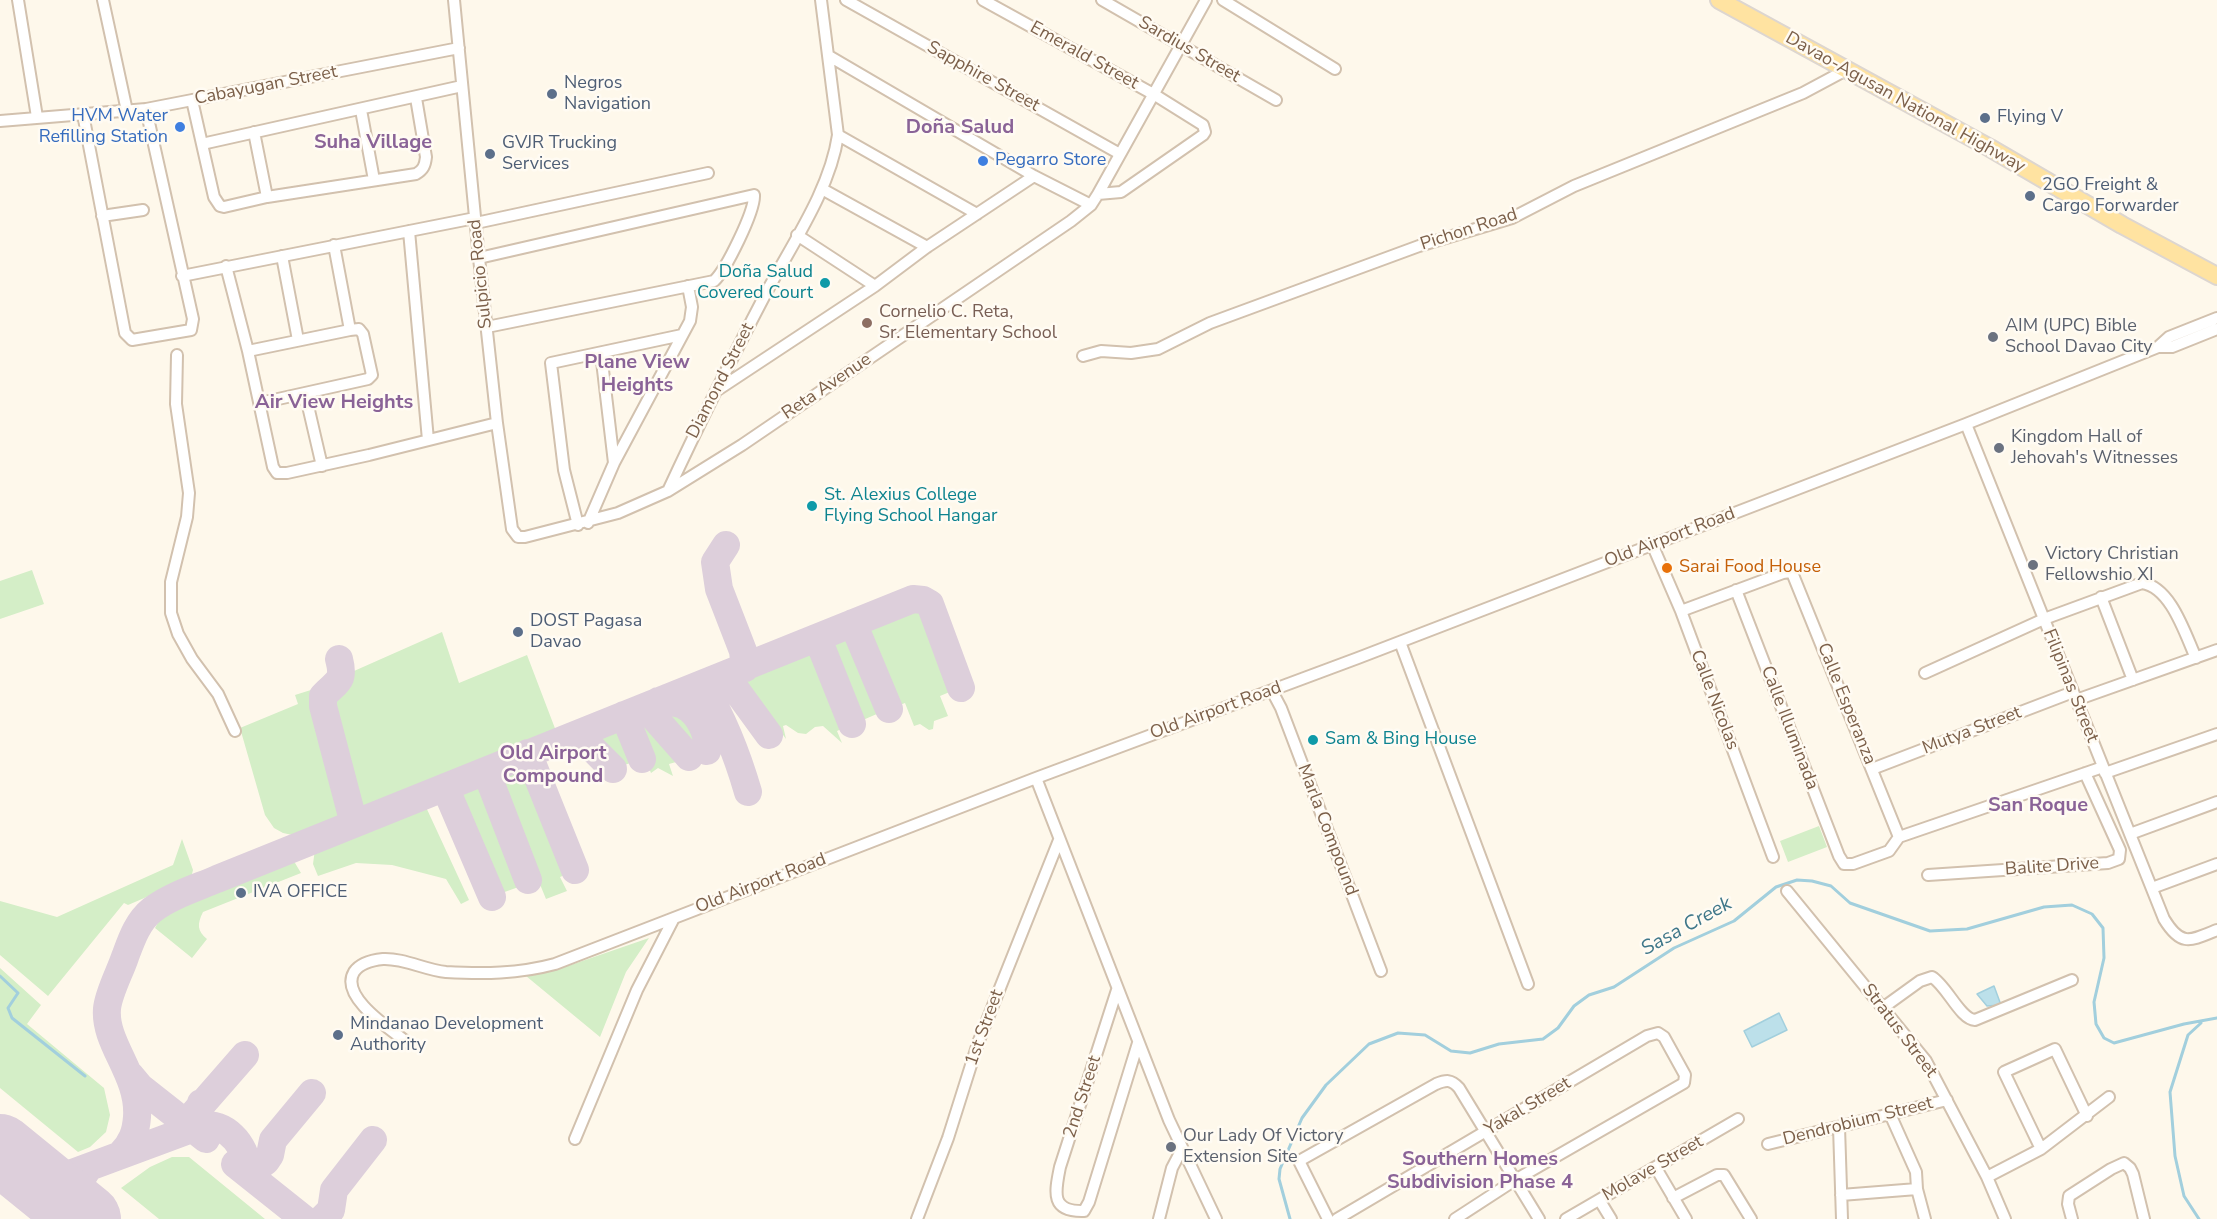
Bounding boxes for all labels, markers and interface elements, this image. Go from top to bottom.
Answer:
street label: Sardius Street [1134,12,1244,88]
street label: Emerald Street [1026,17,1142,95]
street label: Davao-Agusan National Highway [1781,28,2029,178]
street label: Sapphire Street [923,37,1043,117]
street label: Cabayugan Street [193,62,339,110]
place label: Negros Navigation [564,73,651,116]
marker: Negros Navigation [545,87,559,101]
place label: HVM Water Refilling Station [39,106,168,148]
place label: Flying V [1997,107,2063,129]
marker: Flying V [1978,111,1992,125]
district label: Doña Salud [906,116,1014,140]
marker: HVM Water Refilling Station [173,120,187,134]
district label: Suha Village [314,131,432,155]
place label: GVJR Trucking Services [502,133,617,176]
marker: GVJR Trucking Services [483,147,497,161]
place label: Pegarro Store [995,150,1106,172]
marker: Pegarro Store [976,154,990,168]
place label: 2GO Freight & Cargo Forwarder [2042,175,2179,218]
marker: 2GO Freight & Cargo Forwarder [2023,189,2037,203]
street label: Pichon Road [1418,204,1520,256]
street label: Sulpicio Road [465,218,497,330]
place label: Doña Salud Covered Court [697,262,813,304]
marker: Doña Salud Covered Court [818,276,832,290]
place label: Cornelio C. Reta, Sr. Elementary School [879,302,1057,344]
marker: Cornelio C. Reta, Sr. Elementary School [860,316,874,330]
place label: AIM (UPC) Bible School Davao City [2005,316,2153,358]
street label: Diamond Street [683,320,759,442]
marker: AIM (UPC) Bible School Davao City [1986,330,2000,344]
street label: Reta Avenue [778,349,876,425]
district label: Plane View Heights [584,351,690,398]
district label: Air View Heights [255,391,413,415]
place label: Kingdom Hall of Jehovah's Witnesses [2011,427,2178,470]
marker: Kingdom Hall of Jehovah's Witnesses [1992,441,2006,455]
place label: St. Alexius College Flying School Hangar [824,485,997,528]
marker: St. Alexius College Flying School Hangar [805,499,819,513]
street label: Old Airport Road [1602,503,1738,573]
place label: Victory Christian Fellowshio XI [2045,544,2179,586]
place label: Sarai Food House [1679,557,1821,579]
marker: Victory Christian Fellowshio XI [2026,558,2040,572]
marker: Sarai Food House [1660,561,1674,575]
place label: DOST Pagasa Davao [530,611,642,654]
marker: DOST Pagasa Davao [511,625,525,639]
street label: Filipinas Street [2037,626,2103,746]
street label: Calle Esperanza [1812,640,1880,768]
street label: Calle Nicolas [1685,647,1743,753]
street label: Calle Illuminada [1755,663,1823,793]
street label: Old Airport Road [1147,677,1285,745]
street label: Mutya Street [1919,702,2025,760]
place label: Sam & Bing House [1325,729,1477,751]
marker: Sam & Bing House [1306,733,1320,747]
district label: Old Airport Compound [500,742,606,789]
street label: Marla Compound [1292,761,1362,899]
district label: San Roque [1988,794,2088,818]
street label: Old Airport Road [693,849,829,919]
street label: Balite Drive [2004,853,2100,881]
place label: IVA OFFICE [253,882,348,904]
marker: IVA OFFICE [234,886,248,900]
water label: Sasa Creek [1637,892,1737,962]
street label: Stratus Street [1857,980,1941,1082]
street label: 1st Street [961,987,1009,1069]
place label: Mindanao Development Authority [350,1014,543,1056]
marker: Mindanao Development Authority [331,1028,345,1042]
street label: 2nd Street [1060,1053,1106,1141]
street label: Yakal Street [1481,1073,1575,1141]
street label: Dendrobium Street [1781,1093,1935,1151]
place label: Our Lady Of Victory Extension Site [1183,1126,1343,1168]
street label: Molave Street [1599,1131,1707,1207]
marker: Our Lady Of Victory Extension Site [1164,1140,1178,1154]
district label: Southern Homes Subdivision Phase 4 [1387,1148,1573,1195]

